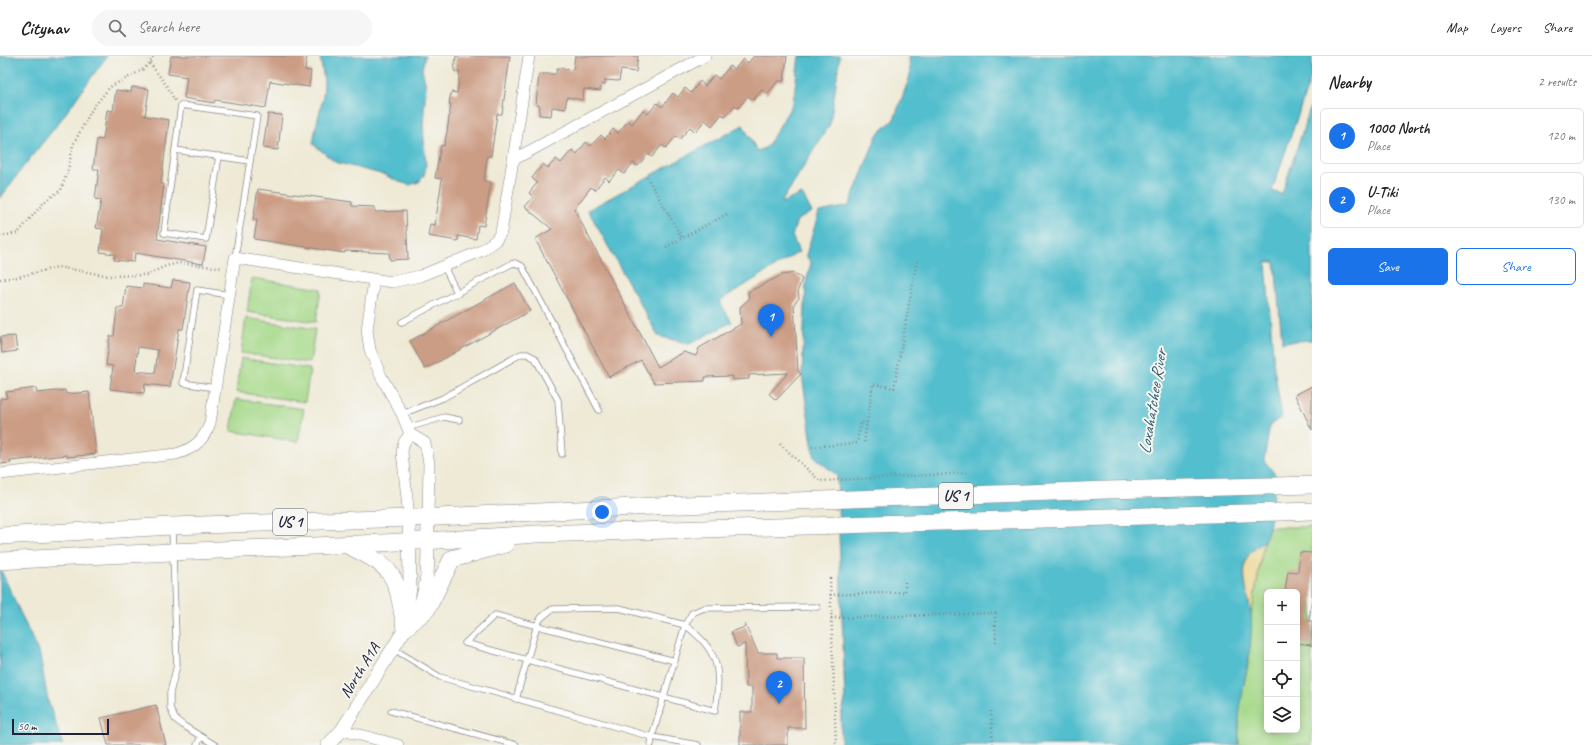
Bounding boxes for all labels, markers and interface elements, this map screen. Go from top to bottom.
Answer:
search box [92,10,372,46]
text: Citynav [20,16,68,40]
icon: search [106,17,128,39]
text: Search here [138,18,199,37]
text: Map [1446,19,1468,36]
text: Layers [1490,19,1521,36]
text: Share [1543,19,1572,36]
text: Nearby [1328,72,1371,93]
text: 2 results [1538,74,1576,90]
text: 1000 North [1367,119,1430,138]
text: 1 [1339,128,1345,144]
text: 120 m [1547,128,1575,144]
text: Place [1367,138,1390,154]
text: U-Tiki [1367,183,1397,202]
text: 2 [1339,192,1345,208]
text: 130 m [1547,192,1575,208]
text: Place [1367,202,1390,218]
button: Save [1328,248,1448,285]
button: Share [1456,248,1576,285]
pin: 1 [758,304,784,337]
water label: Loxahatchee River [1134,346,1172,455]
road number: US 1 [939,483,973,509]
your location [592,502,612,522]
road number: US 1 [273,509,307,535]
map controls [1264,589,1300,733]
button: + [1264,589,1300,625]
button: − [1264,625,1300,661]
street label: North A1A [335,639,385,702]
button: locate [1264,661,1300,697]
pin: 2 [766,671,792,704]
button: layers [1264,697,1300,733]
scale bar [12,717,109,736]
text: 50 m [18,719,37,733]

